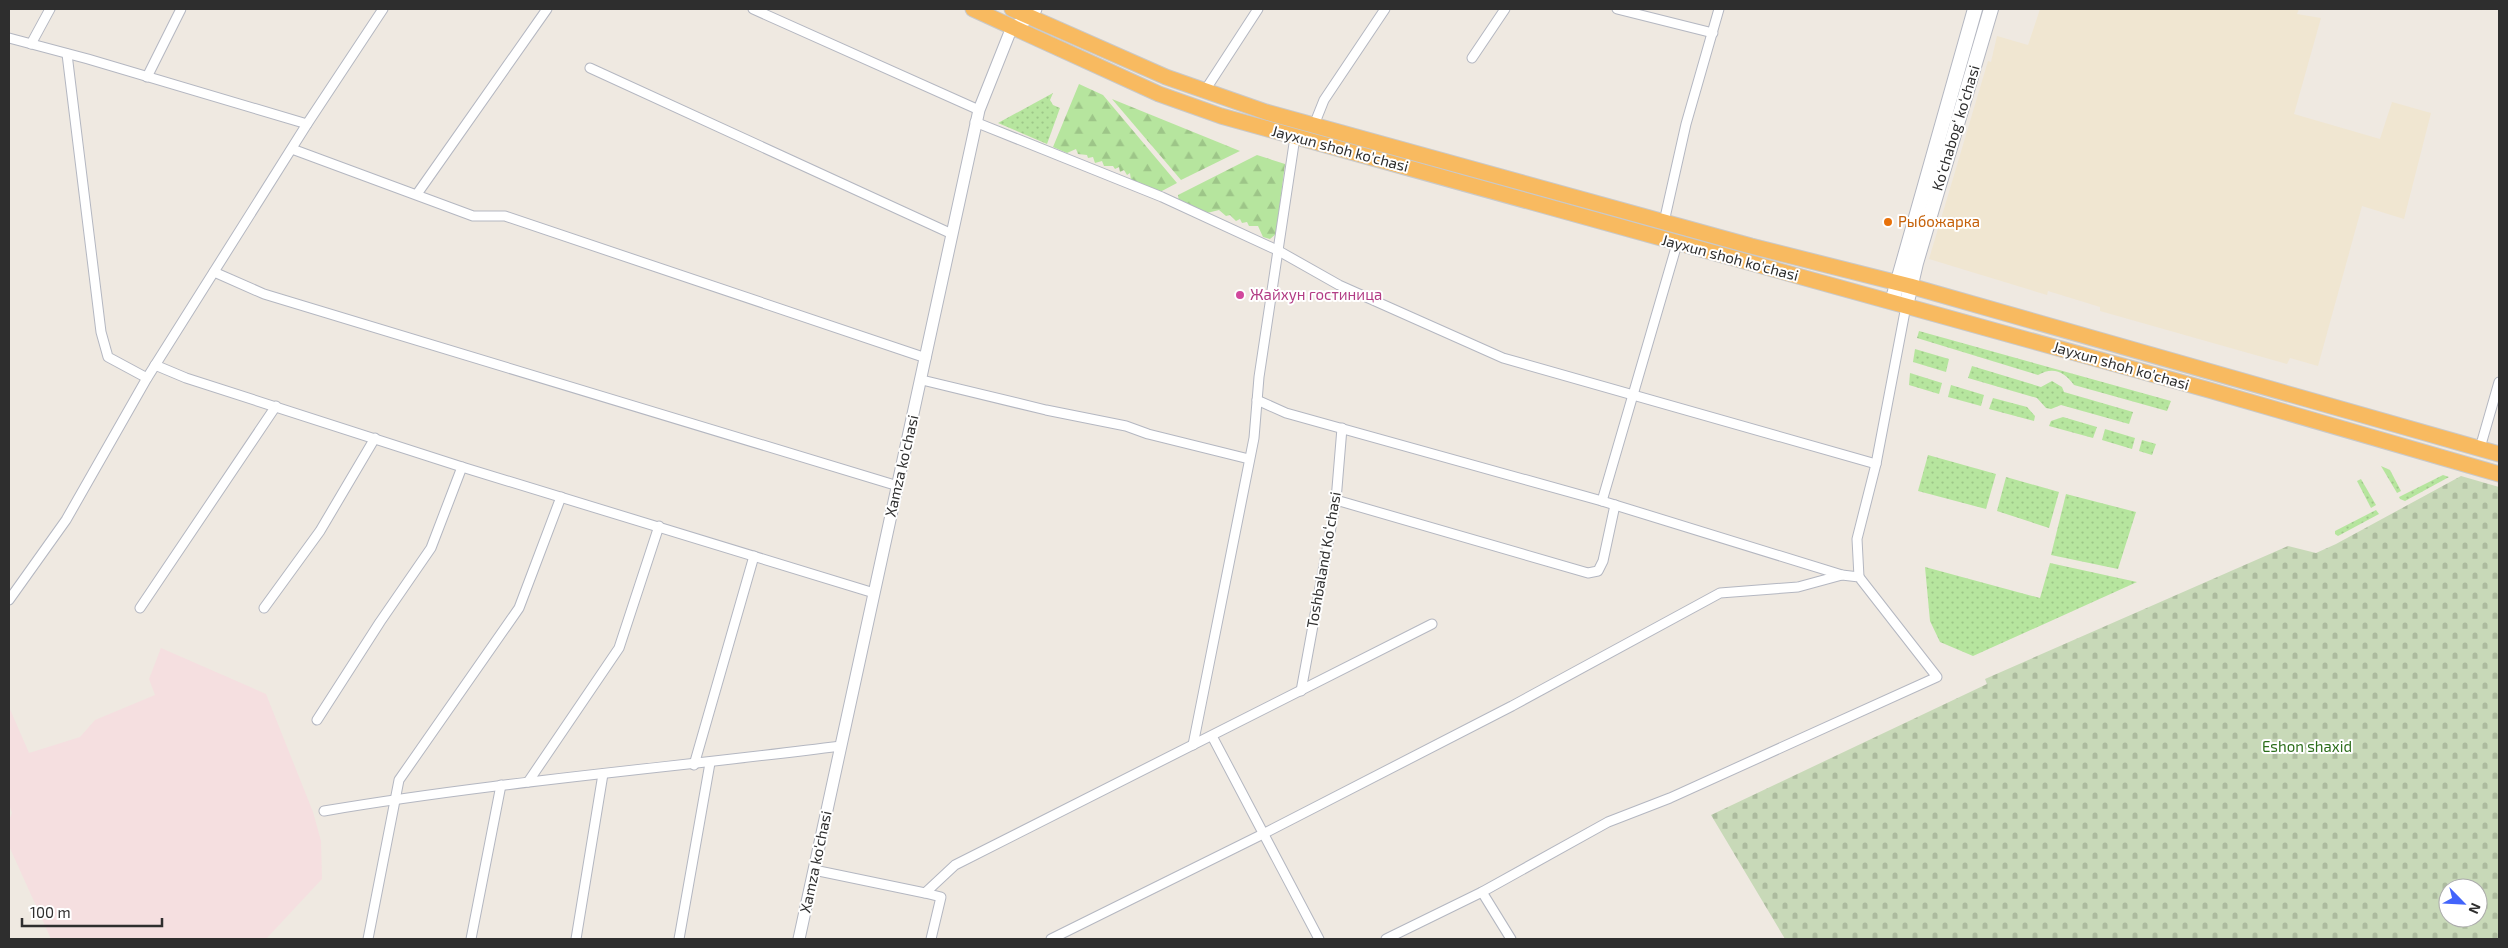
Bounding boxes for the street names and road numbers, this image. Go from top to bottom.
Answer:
street label: Ko‘chabog‘ ko‘chasi [1927,63,1983,193]
street label: Jayxun shoh ko'chasi [1270,121,1411,175]
street label: Jayxun shoh ko'chasi [1660,230,1801,284]
street label: Jayxun shoh ko'chasi [2051,337,2191,393]
street label: Xamza ko'chasi [881,413,921,518]
street label: Toshbaland Koʻchasi [1302,490,1344,629]
street label: Xamza ko'chasi [795,809,835,914]

